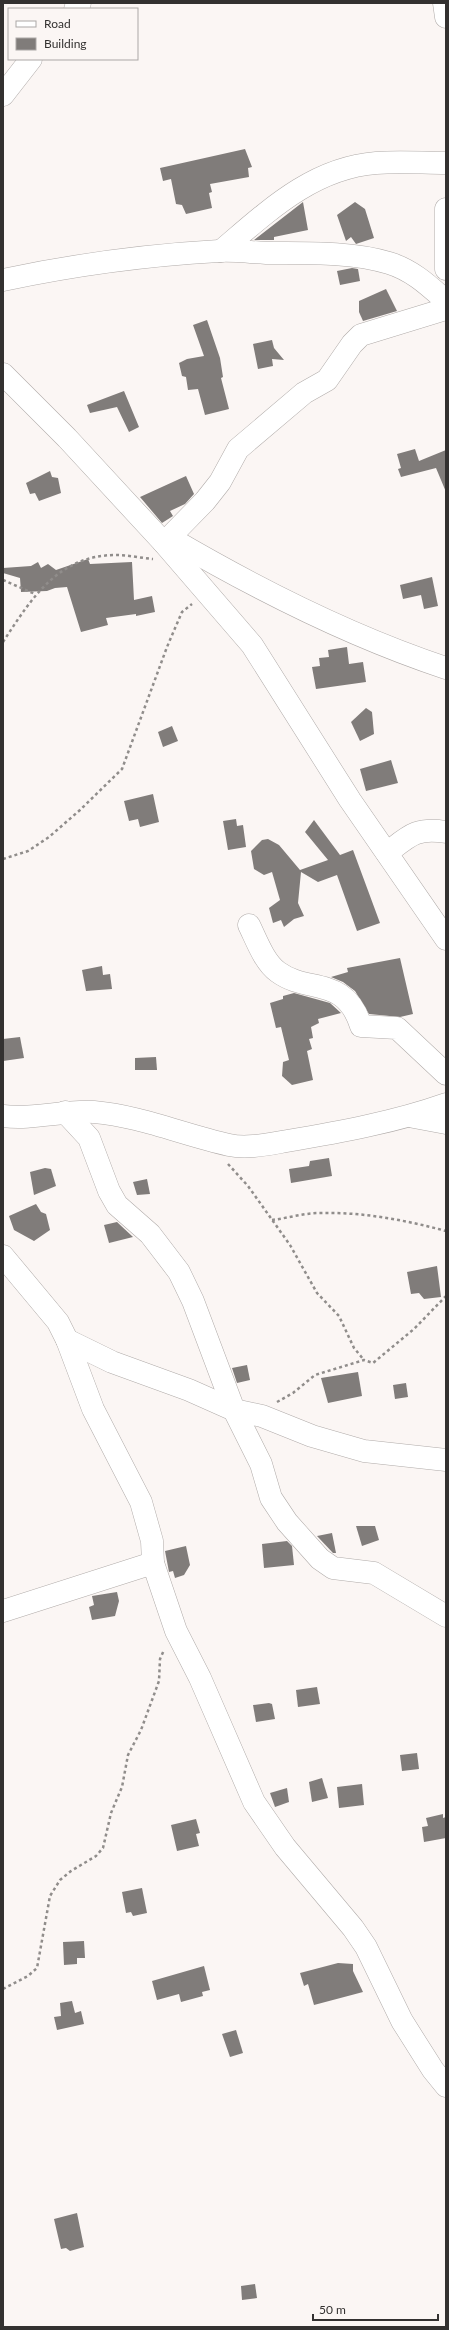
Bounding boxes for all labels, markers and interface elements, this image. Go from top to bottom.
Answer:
legend [8,8,138,60]
text: Road [44,16,71,31]
text: Building [44,36,87,51]
scale bar [313,2296,438,2322]
text: 50 m [319,2302,346,2317]

